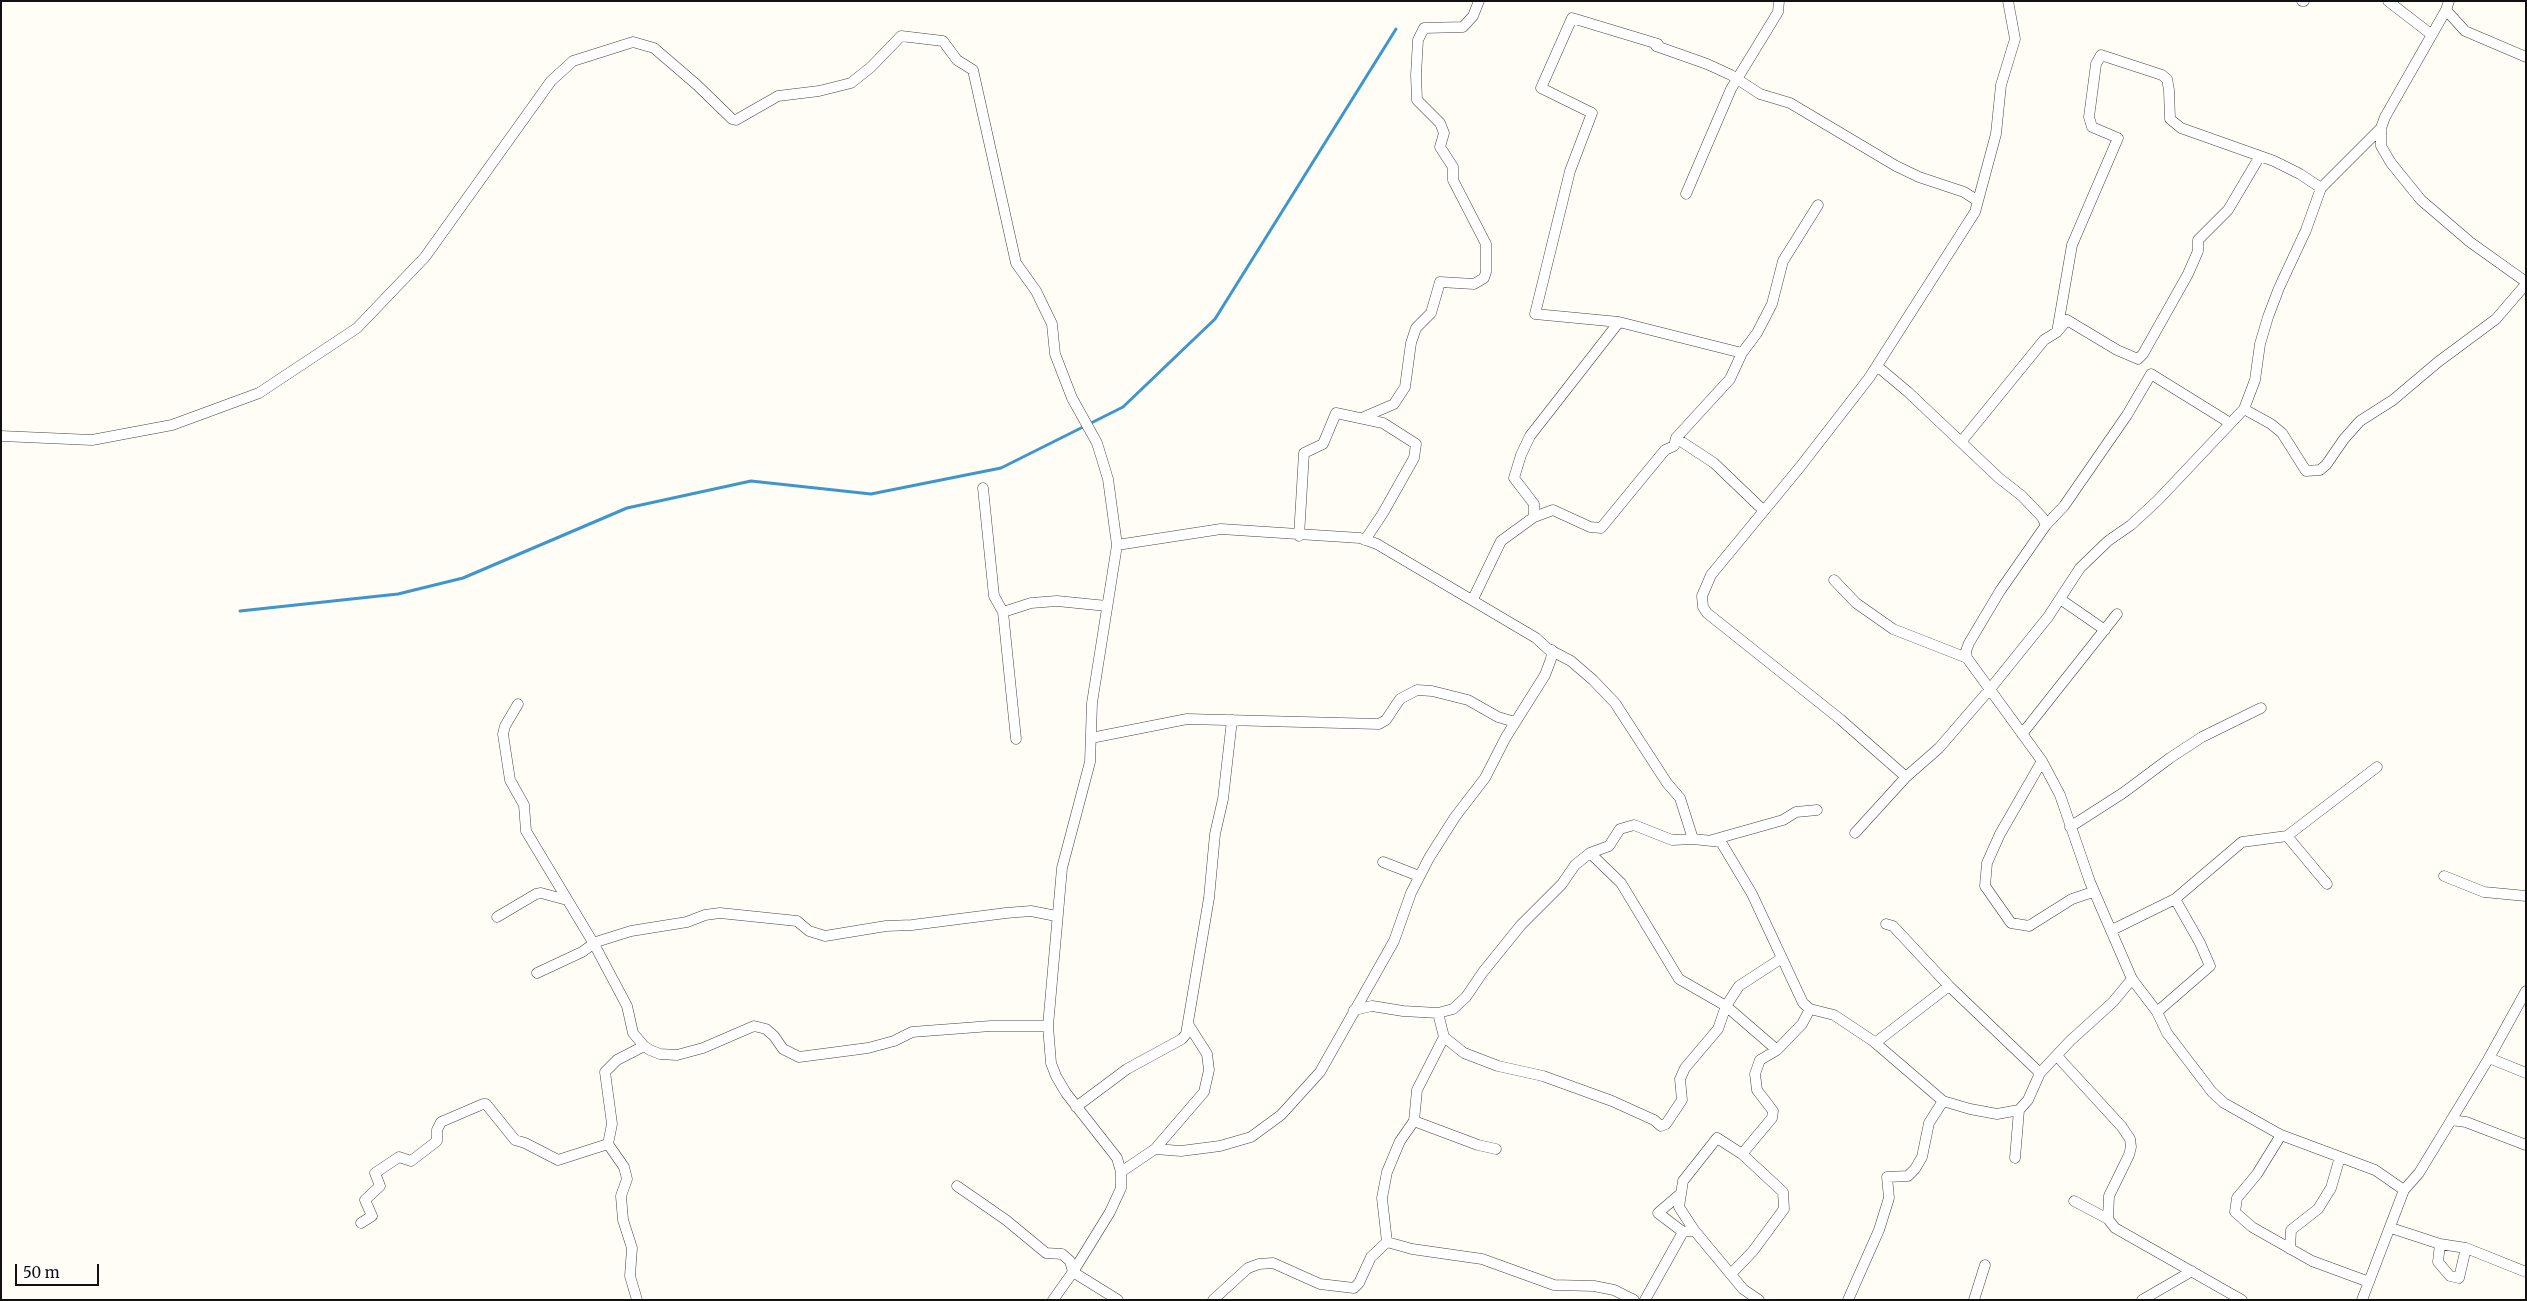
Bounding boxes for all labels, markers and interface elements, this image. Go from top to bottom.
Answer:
scale bar [18,1254,101,1286]
text: 50 m [23,1263,60,1282]

